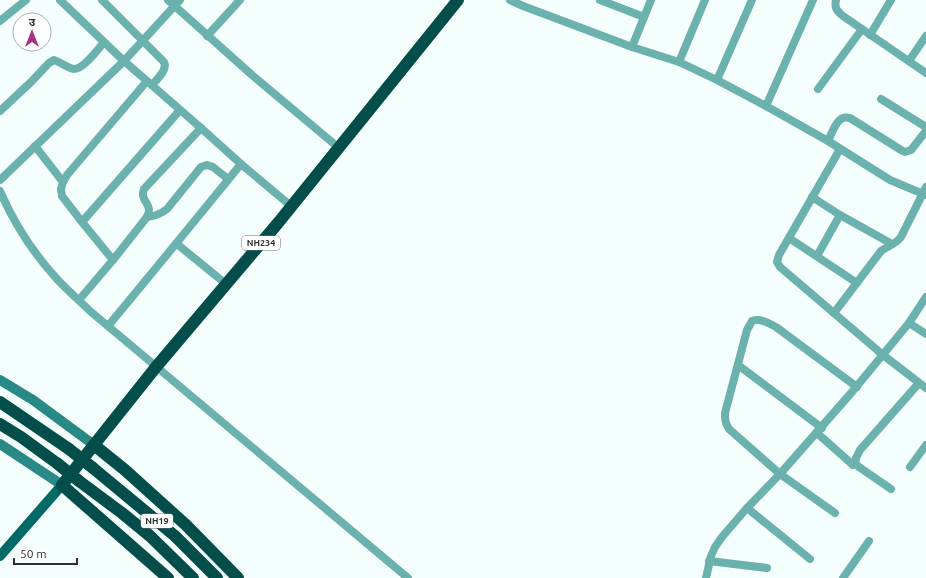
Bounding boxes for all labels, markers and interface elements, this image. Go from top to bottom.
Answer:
north arrow [12,12,52,52]
text: उ [29,16,36,28]
road number: NH234 [242,236,280,250]
road number: NH19 [141,514,173,528]
scale bar [14,540,77,566]
text: 50 m [20,547,47,560]

